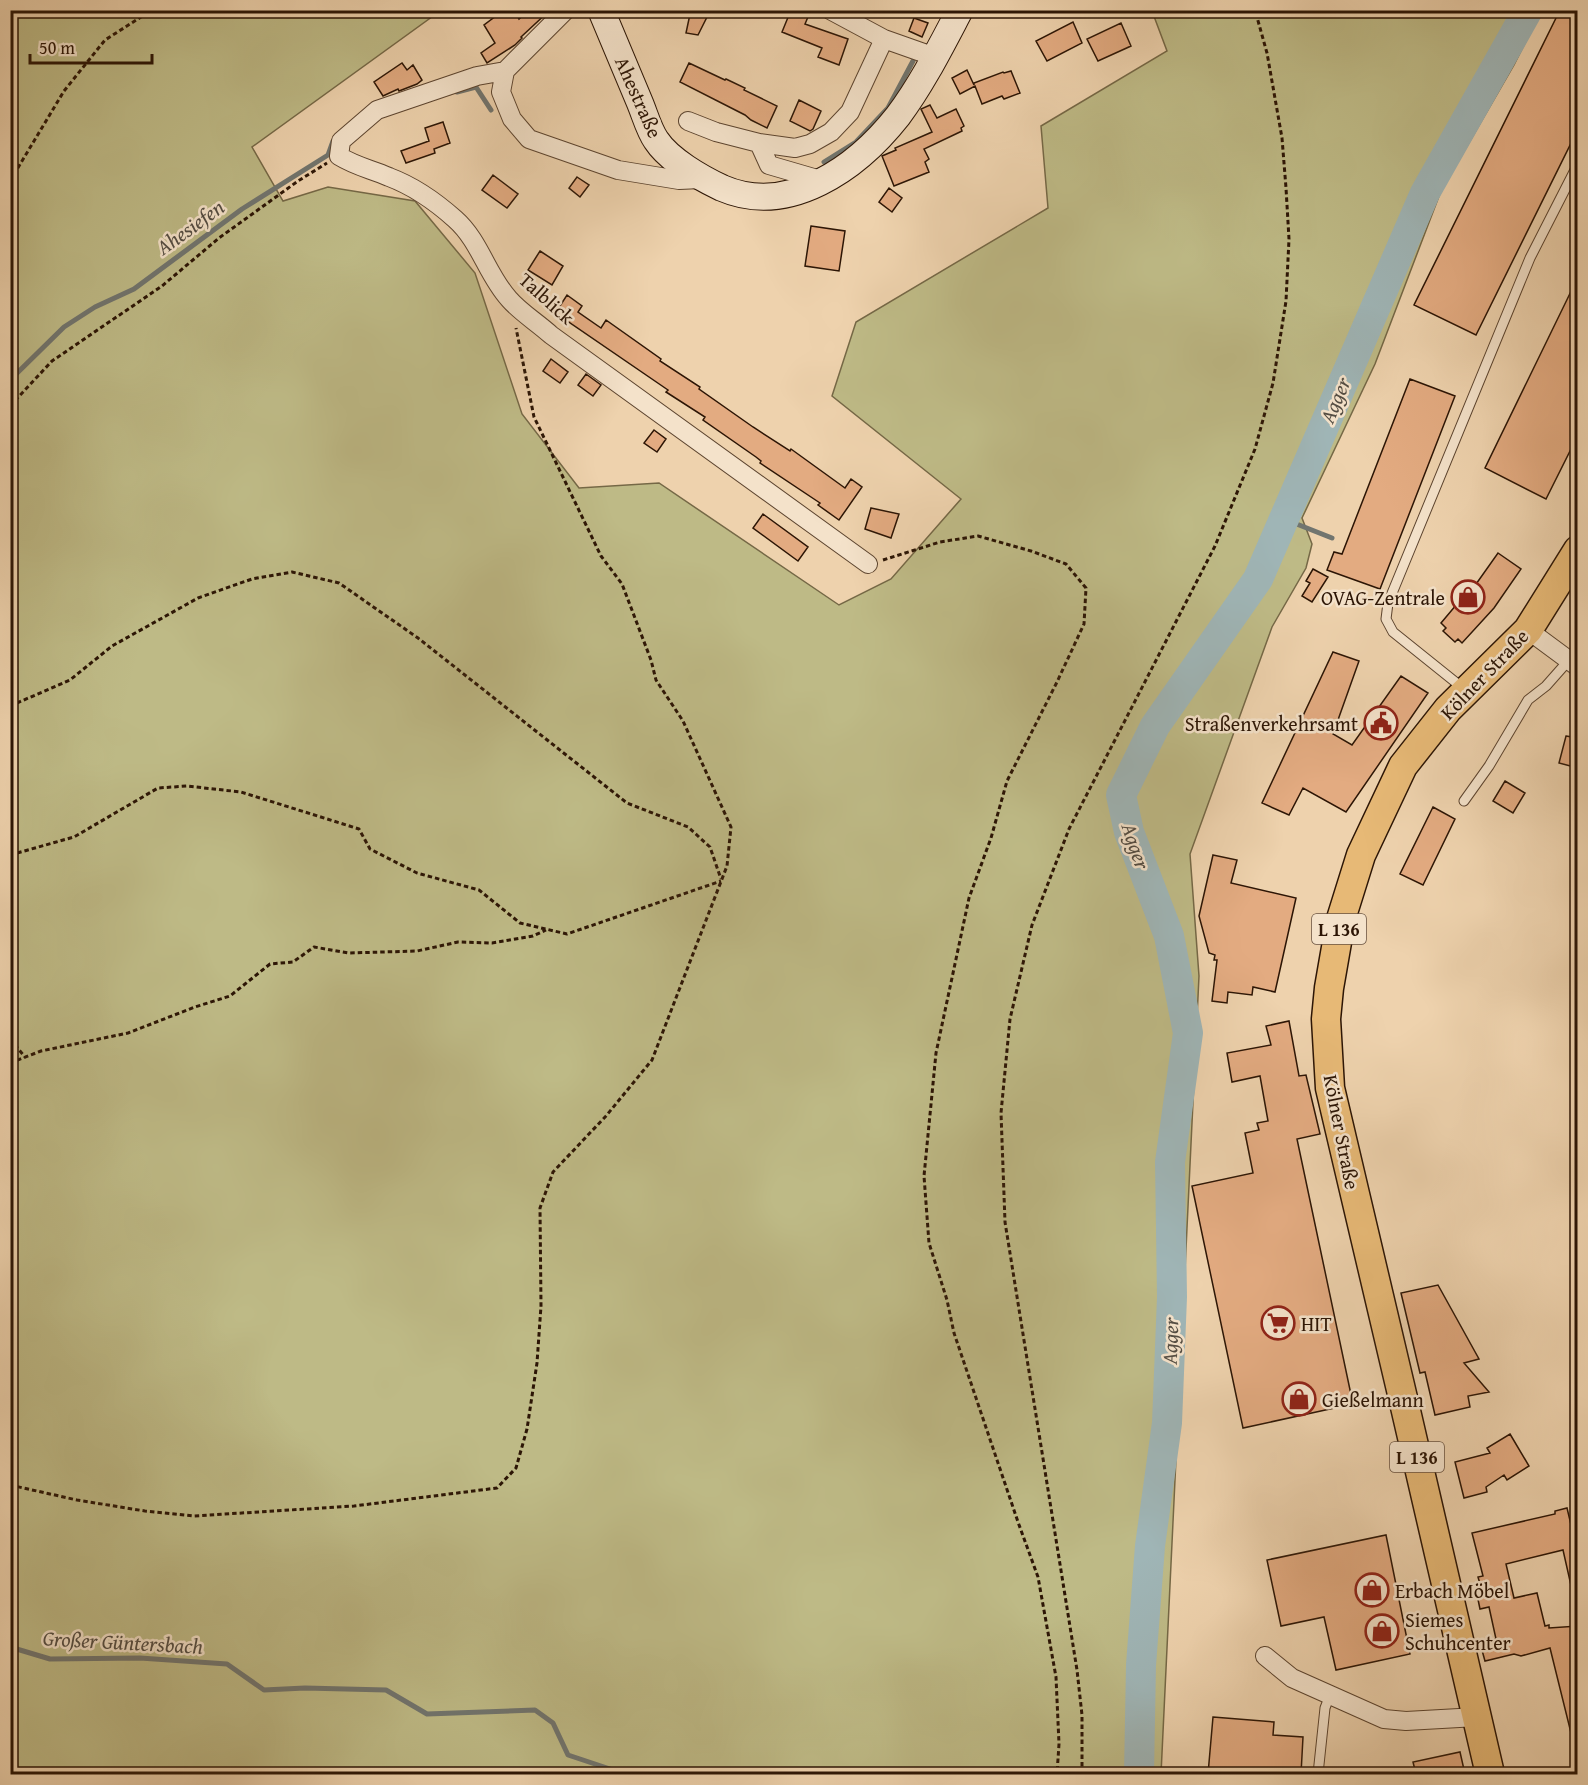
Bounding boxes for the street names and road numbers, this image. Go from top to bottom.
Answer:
street label: Ahestraße [608,52,670,142]
street label: Talblick [513,265,582,331]
street label: Kölner Straße [1433,622,1535,726]
road number: L 136 [1312,914,1366,944]
street label: Kölner Straße [1317,1072,1367,1192]
road number: L 136 [1390,1442,1444,1472]

